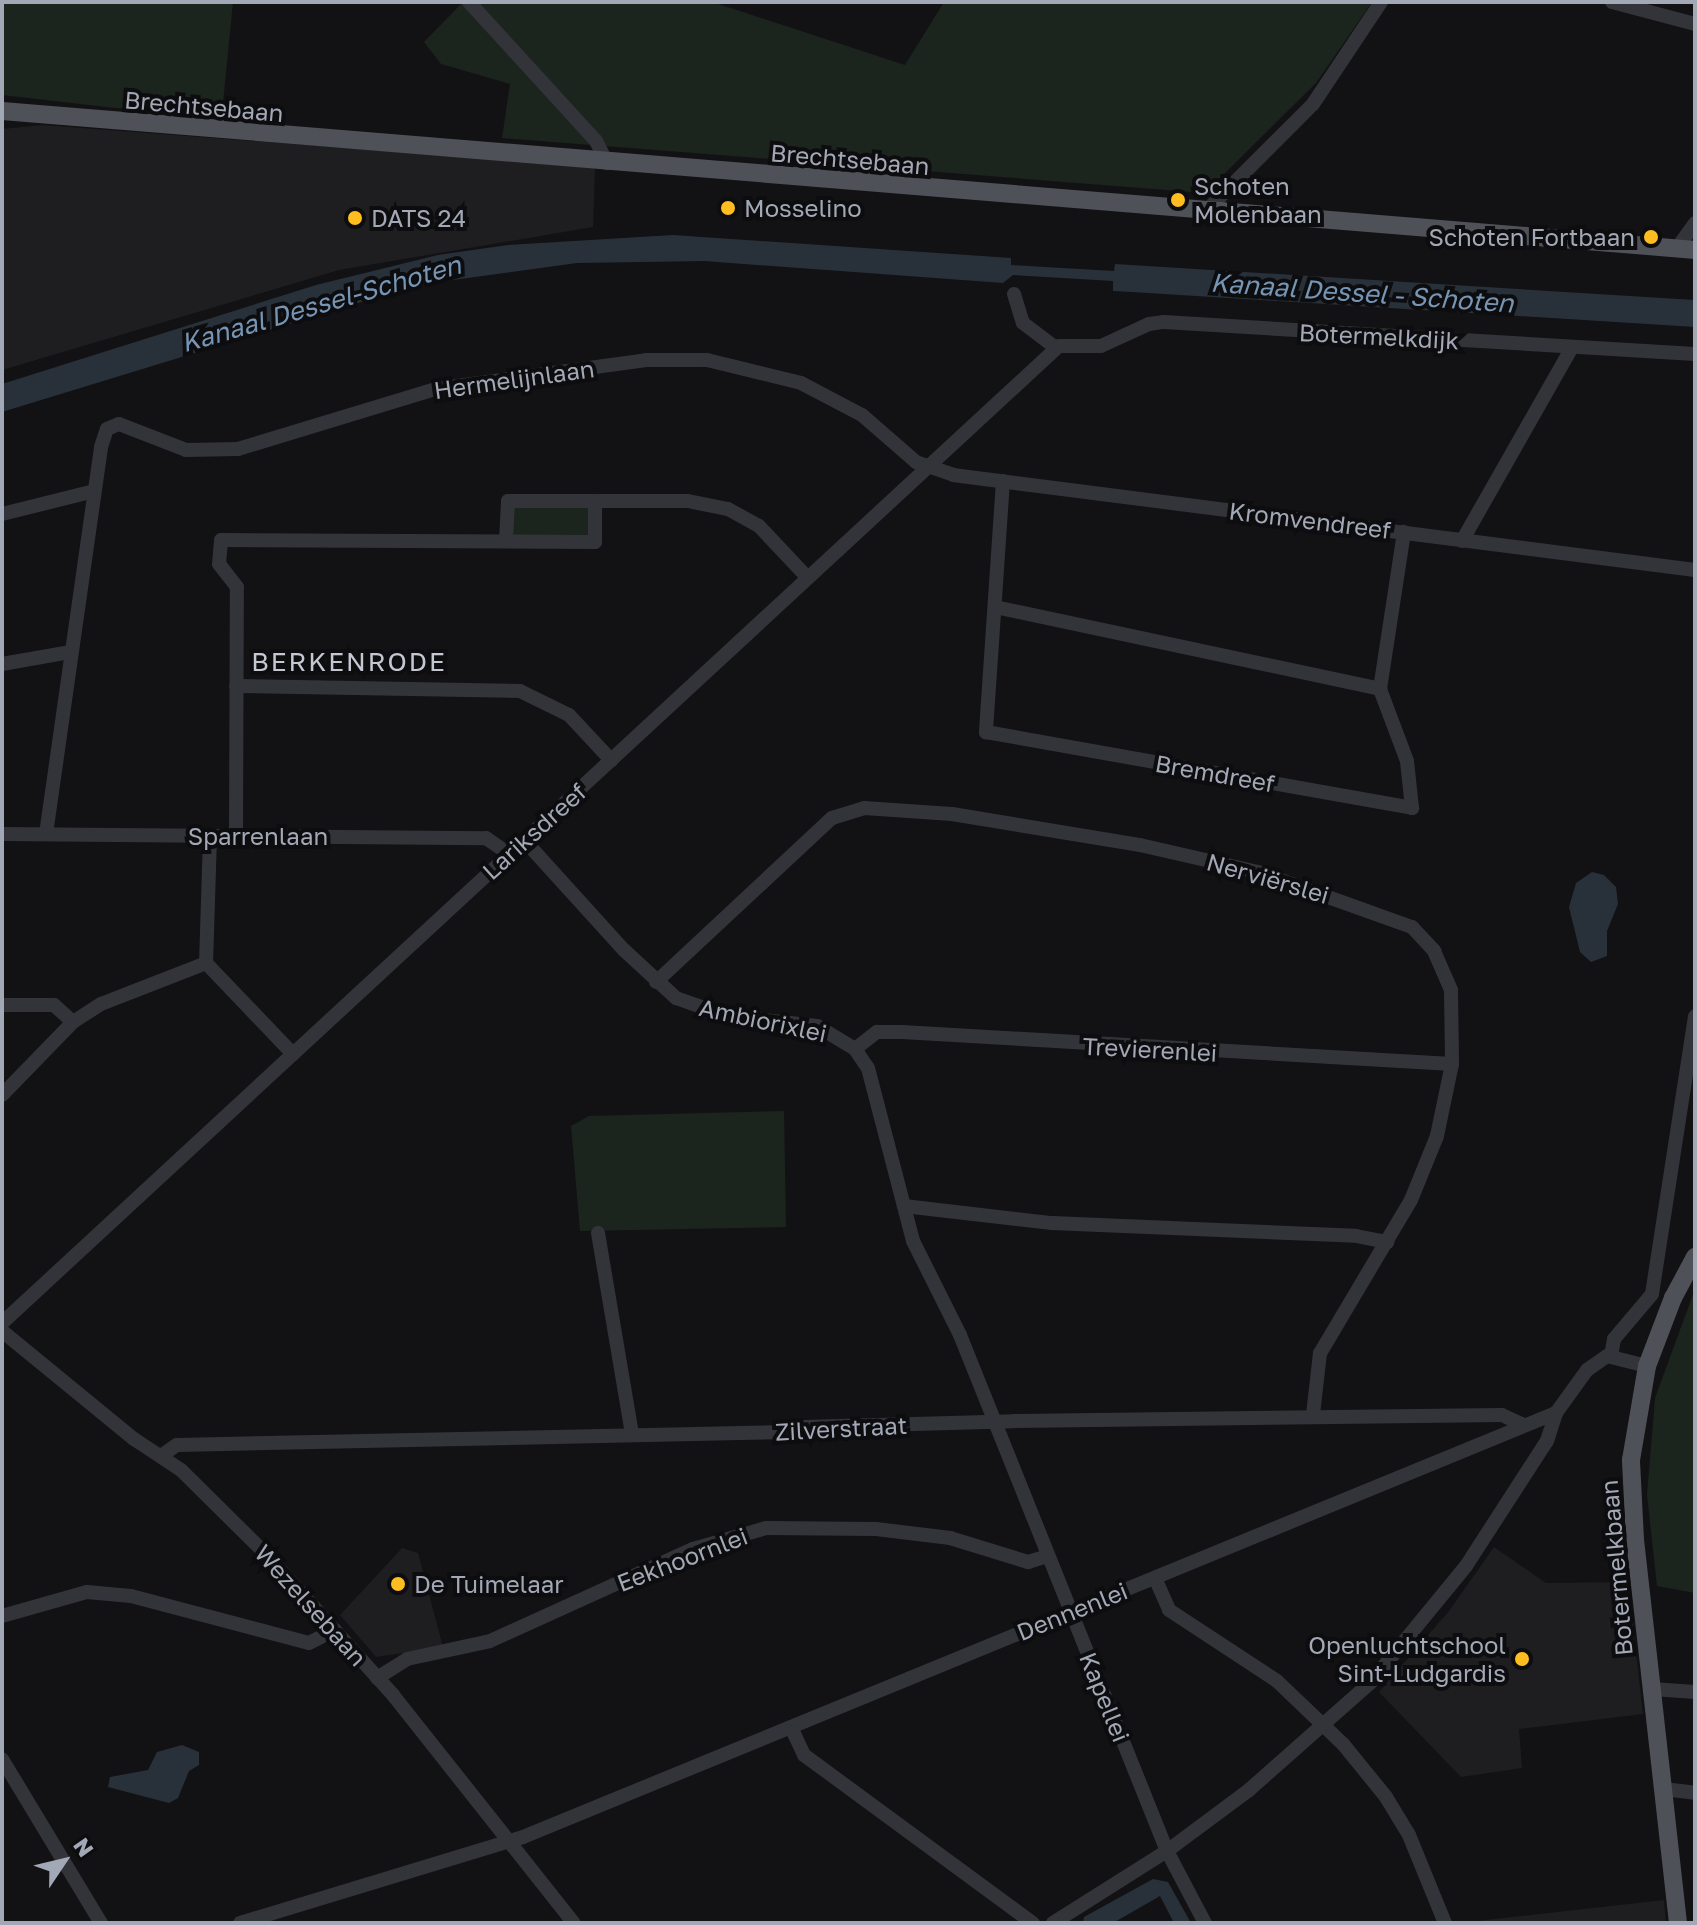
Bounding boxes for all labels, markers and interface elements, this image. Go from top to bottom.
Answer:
street label: Brechtsebaan [123,85,285,127]
street label: Brechtsebaan [769,138,931,180]
place label: Schoten Molenbaan [1194,172,1322,228]
marker: Schoten Molenbaan [1169,191,1187,209]
place label: Mosselino [744,194,862,222]
marker: Mosselino [719,199,737,217]
place label: DATS 24 [371,204,466,232]
marker: DATS 24 [346,209,364,227]
place label: Schoten Fortbaan [1429,223,1635,251]
marker: Schoten Fortbaan [1642,228,1660,246]
water label: Kanaal Dessel-Schoten [178,249,464,359]
water label: Kanaal Dessel - Schoten [1210,267,1514,319]
street label: Botermelkdijk [1298,317,1460,355]
street label: Hermelijnlaan [432,353,596,405]
street label: Kromvendreef [1227,496,1393,544]
district label: BERKENRODE [251,646,447,678]
street label: Bremdreef [1153,748,1277,798]
street label: Lariksdreef [476,777,592,885]
street label: Sparrenlaan [188,822,328,850]
street label: Nerviërslei [1204,847,1332,909]
street label: Ambiorixlei [697,992,829,1048]
street label: Trevierenlei [1082,1031,1218,1067]
street label: Zilverstraat [774,1410,908,1446]
street label: Botermelkbaan [1594,1479,1638,1657]
street label: Eekhoornlei [613,1521,751,1597]
street label: Wezelsebaan [249,1538,373,1672]
place label: De Tuimelaar [414,1570,564,1598]
marker: De Tuimelaar [389,1575,407,1593]
street label: Dennenlei [1012,1576,1132,1646]
place label: Openluchtschool Sint-Ludgardis [1308,1631,1506,1687]
street label: Kapellei [1074,1648,1136,1746]
marker: Openluchtschool Sint-Ludgardis [1513,1650,1531,1668]
north arrow [24,1821,104,1901]
text: N [68,1832,100,1862]

